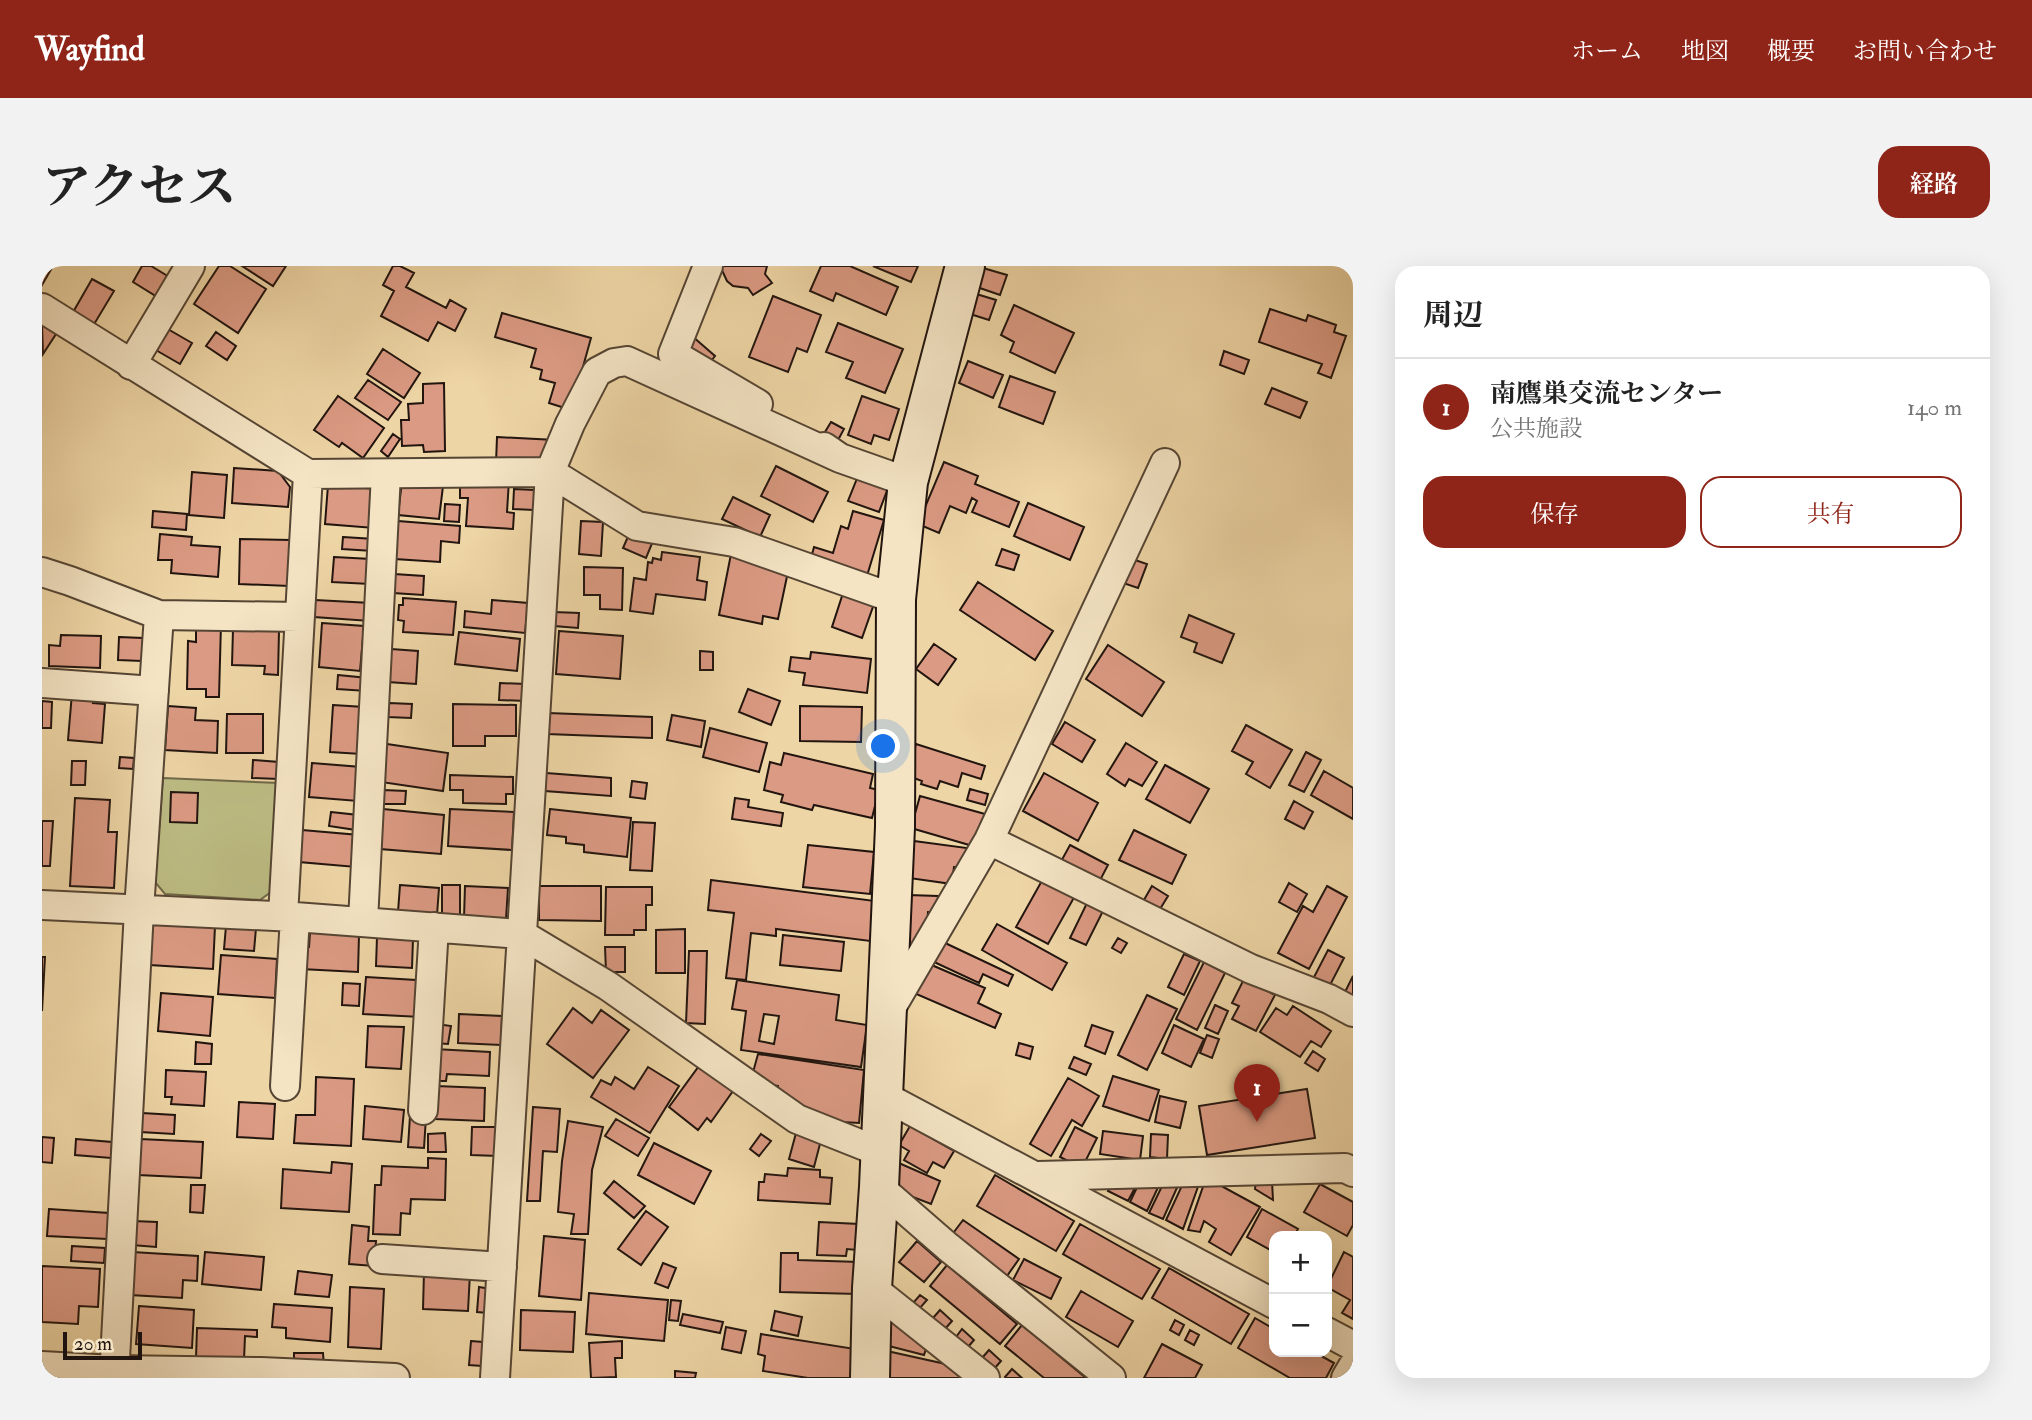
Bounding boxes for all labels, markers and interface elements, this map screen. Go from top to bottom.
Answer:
text: Wayfind [35,29,145,70]
text: ホーム [1571,36,1643,67]
text: 地図 [1681,36,1729,67]
text: 概要 [1767,36,1815,67]
text: お問い合わせ [1853,36,1997,67]
button: 経路 [1878,146,1990,218]
text: アクセス [42,157,237,218]
text: 周辺 [1423,297,1483,334]
text: 南鷹巣交流センター [1490,378,1723,410]
text: 1 [1442,393,1450,422]
text: 140 m [1907,393,1962,422]
text: 公共施設 [1490,414,1582,443]
button: 保存 [1423,476,1686,548]
button: 共有 [1700,476,1962,548]
your location [866,729,900,763]
pin: 1 [1234,1064,1280,1122]
map controls [1269,1231,1332,1357]
button: + [1269,1231,1332,1294]
button: − [1269,1294,1332,1357]
scale bar [63,1329,142,1361]
text: 20 m [74,1332,112,1356]

